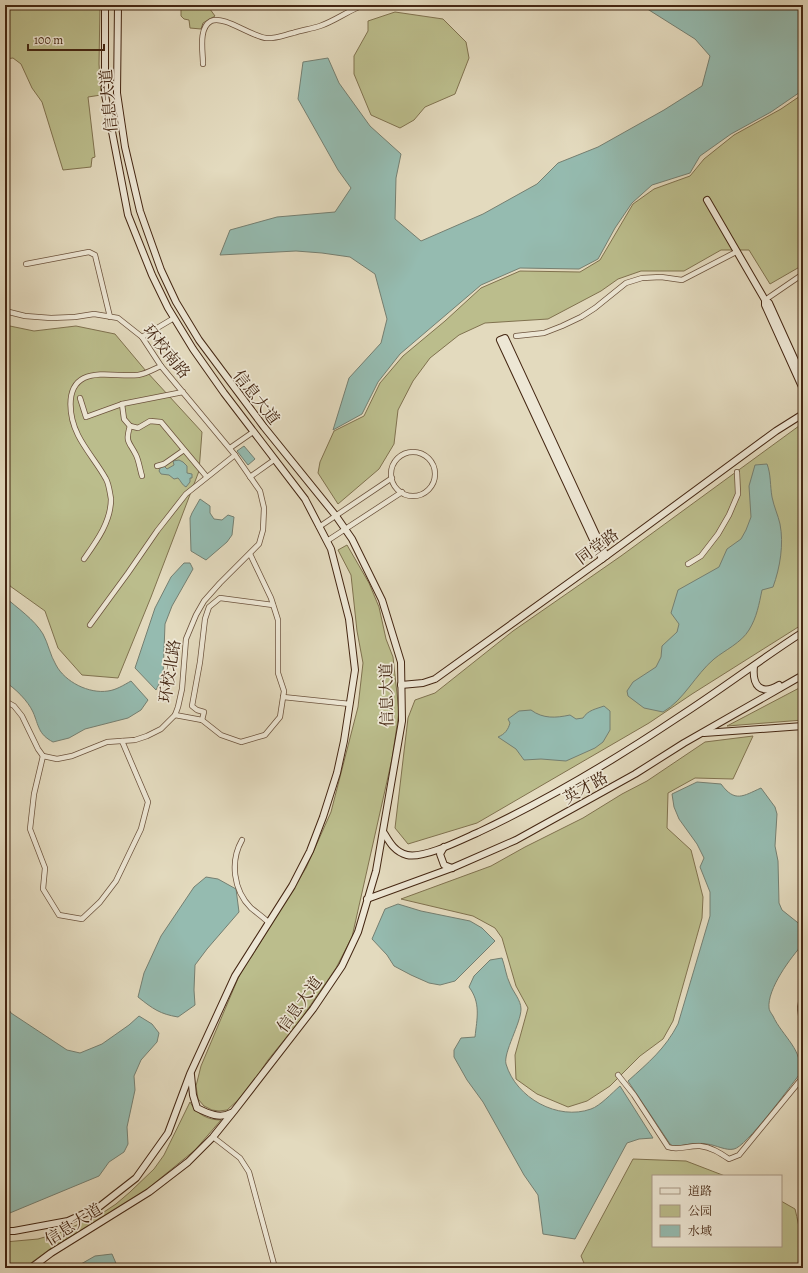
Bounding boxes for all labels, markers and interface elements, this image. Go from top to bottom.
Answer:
scale bar [28,26,104,52]
text: 100 m [34,32,63,48]
street label: 信息大道 [95,68,123,134]
street label: 环校南路 [138,320,195,383]
street label: 信息大道 [228,366,285,430]
street label: 同堂路 [572,524,623,570]
street label: 环校北路 [154,638,186,704]
street label: 信息大道 [375,663,399,727]
street label: 英才路 [559,767,612,809]
street label: 信息大道 [272,972,328,1037]
legend [652,1175,782,1247]
text: 道路 [688,1183,712,1199]
street label: 信息大道 [41,1199,107,1251]
text: 公园 [688,1203,712,1219]
text: 水域 [688,1223,712,1239]

